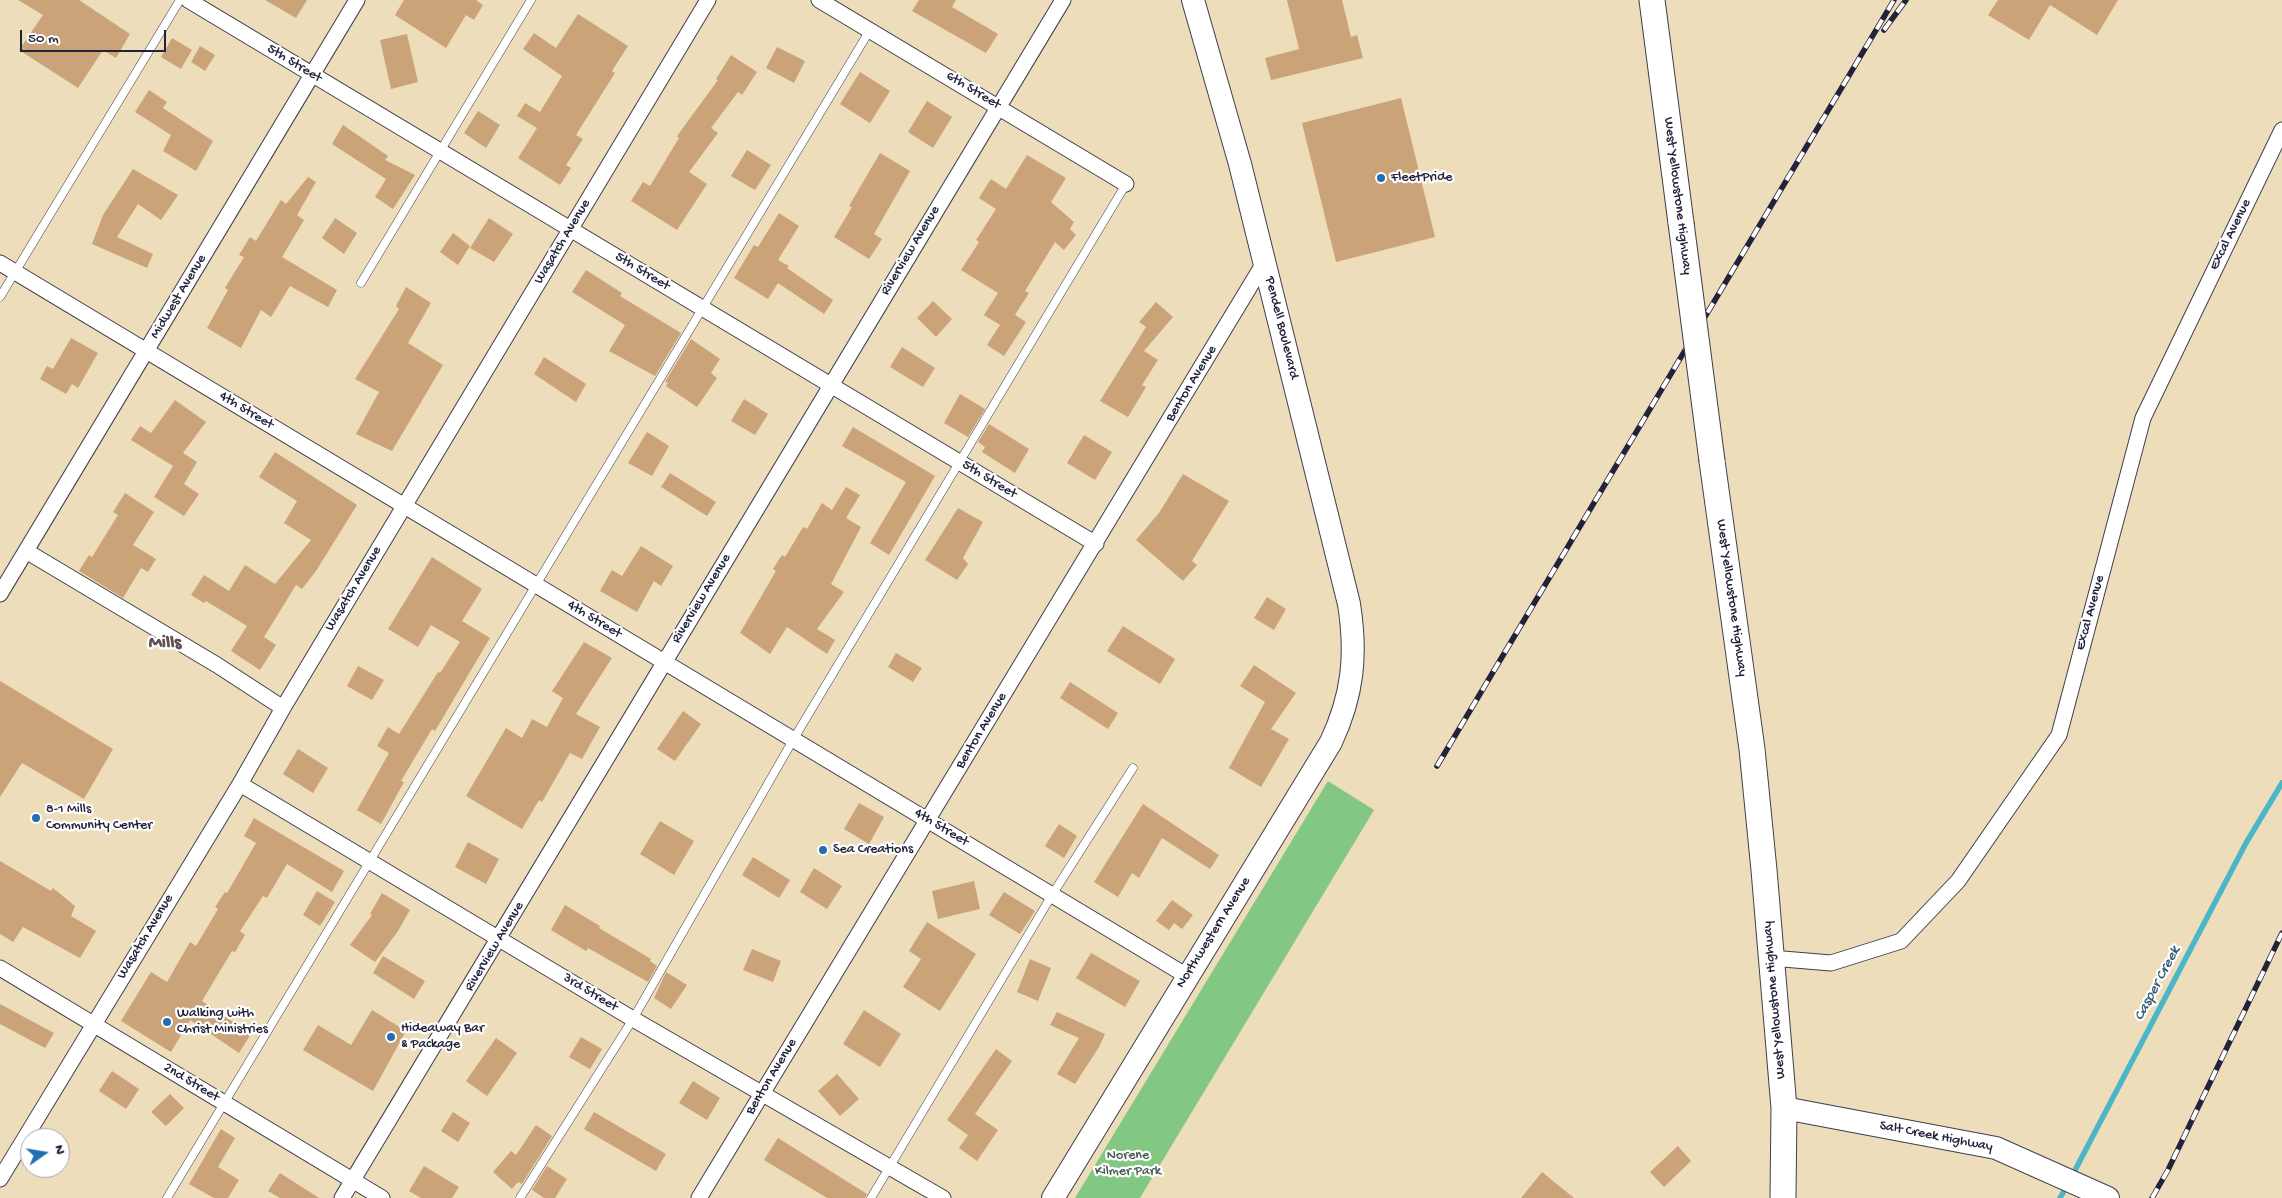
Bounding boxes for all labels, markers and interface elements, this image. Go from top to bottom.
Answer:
scale bar [22,20,169,52]
text: 50 m [28,30,59,48]
street label: 5th Street [263,41,325,87]
street label: 6th Street [943,68,1003,114]
street label: West Yellowstone Highway [1659,116,1695,276]
place label: FleetPride [1391,170,1453,186]
marker: FleetPride [1375,172,1387,184]
street label: Wasatch Avenue [531,197,595,287]
street label: Excal Avenue [2207,197,2255,273]
street label: Riverview Avenue [878,203,944,299]
street label: 5th Street [611,249,673,295]
street label: Midwest Avenue [147,252,211,342]
street label: Pendell Boulevard [1260,275,1302,381]
street label: Benton Avenue [1163,343,1221,425]
street label: 4th Street [216,388,276,434]
street label: 5th Street [958,457,1020,503]
street label: West Yellowstone Highway [1712,518,1750,678]
street label: Wasatch Avenue [322,544,386,634]
street label: Riverview Avenue [669,551,735,647]
street label: Excal Avenue [2073,574,2109,652]
street label: 4th Street [564,597,624,643]
district label: Mills [149,633,181,655]
street label: Benton Avenue [953,690,1011,772]
place label: 8-1 Mills Community Center [46,802,152,834]
street label: 4th Street [911,805,971,851]
marker: 8-1 Mills Community Center [30,812,42,824]
place label: Sea Creations [833,842,913,858]
marker: Sea Creations [817,844,829,856]
street label: Northwestern Avenue [1173,874,1255,992]
street label: Wasatch Avenue [114,892,178,982]
street label: Riverview Avenue [462,899,528,995]
street label: West Yellowstone Highway [1760,920,1790,1080]
water label: Casper Creek [2131,944,2185,1024]
street label: 3rd Street [559,970,621,1016]
place label: Walking with Christ Ministries [177,1006,268,1038]
marker: Walking with Christ Ministries [161,1016,173,1028]
place label: Hideaway Bar & Package [401,1021,484,1054]
marker: Hideaway Bar & Package [385,1031,397,1043]
street label: Benton Avenue [743,1036,801,1118]
street label: 2nd Street [160,1060,222,1106]
street label: Salt Creek Highway [1878,1118,1994,1156]
north arrow [20,1128,70,1178]
text: N [50,1143,68,1156]
park label: Norene Kilmer Park [1095,1148,1161,1180]

